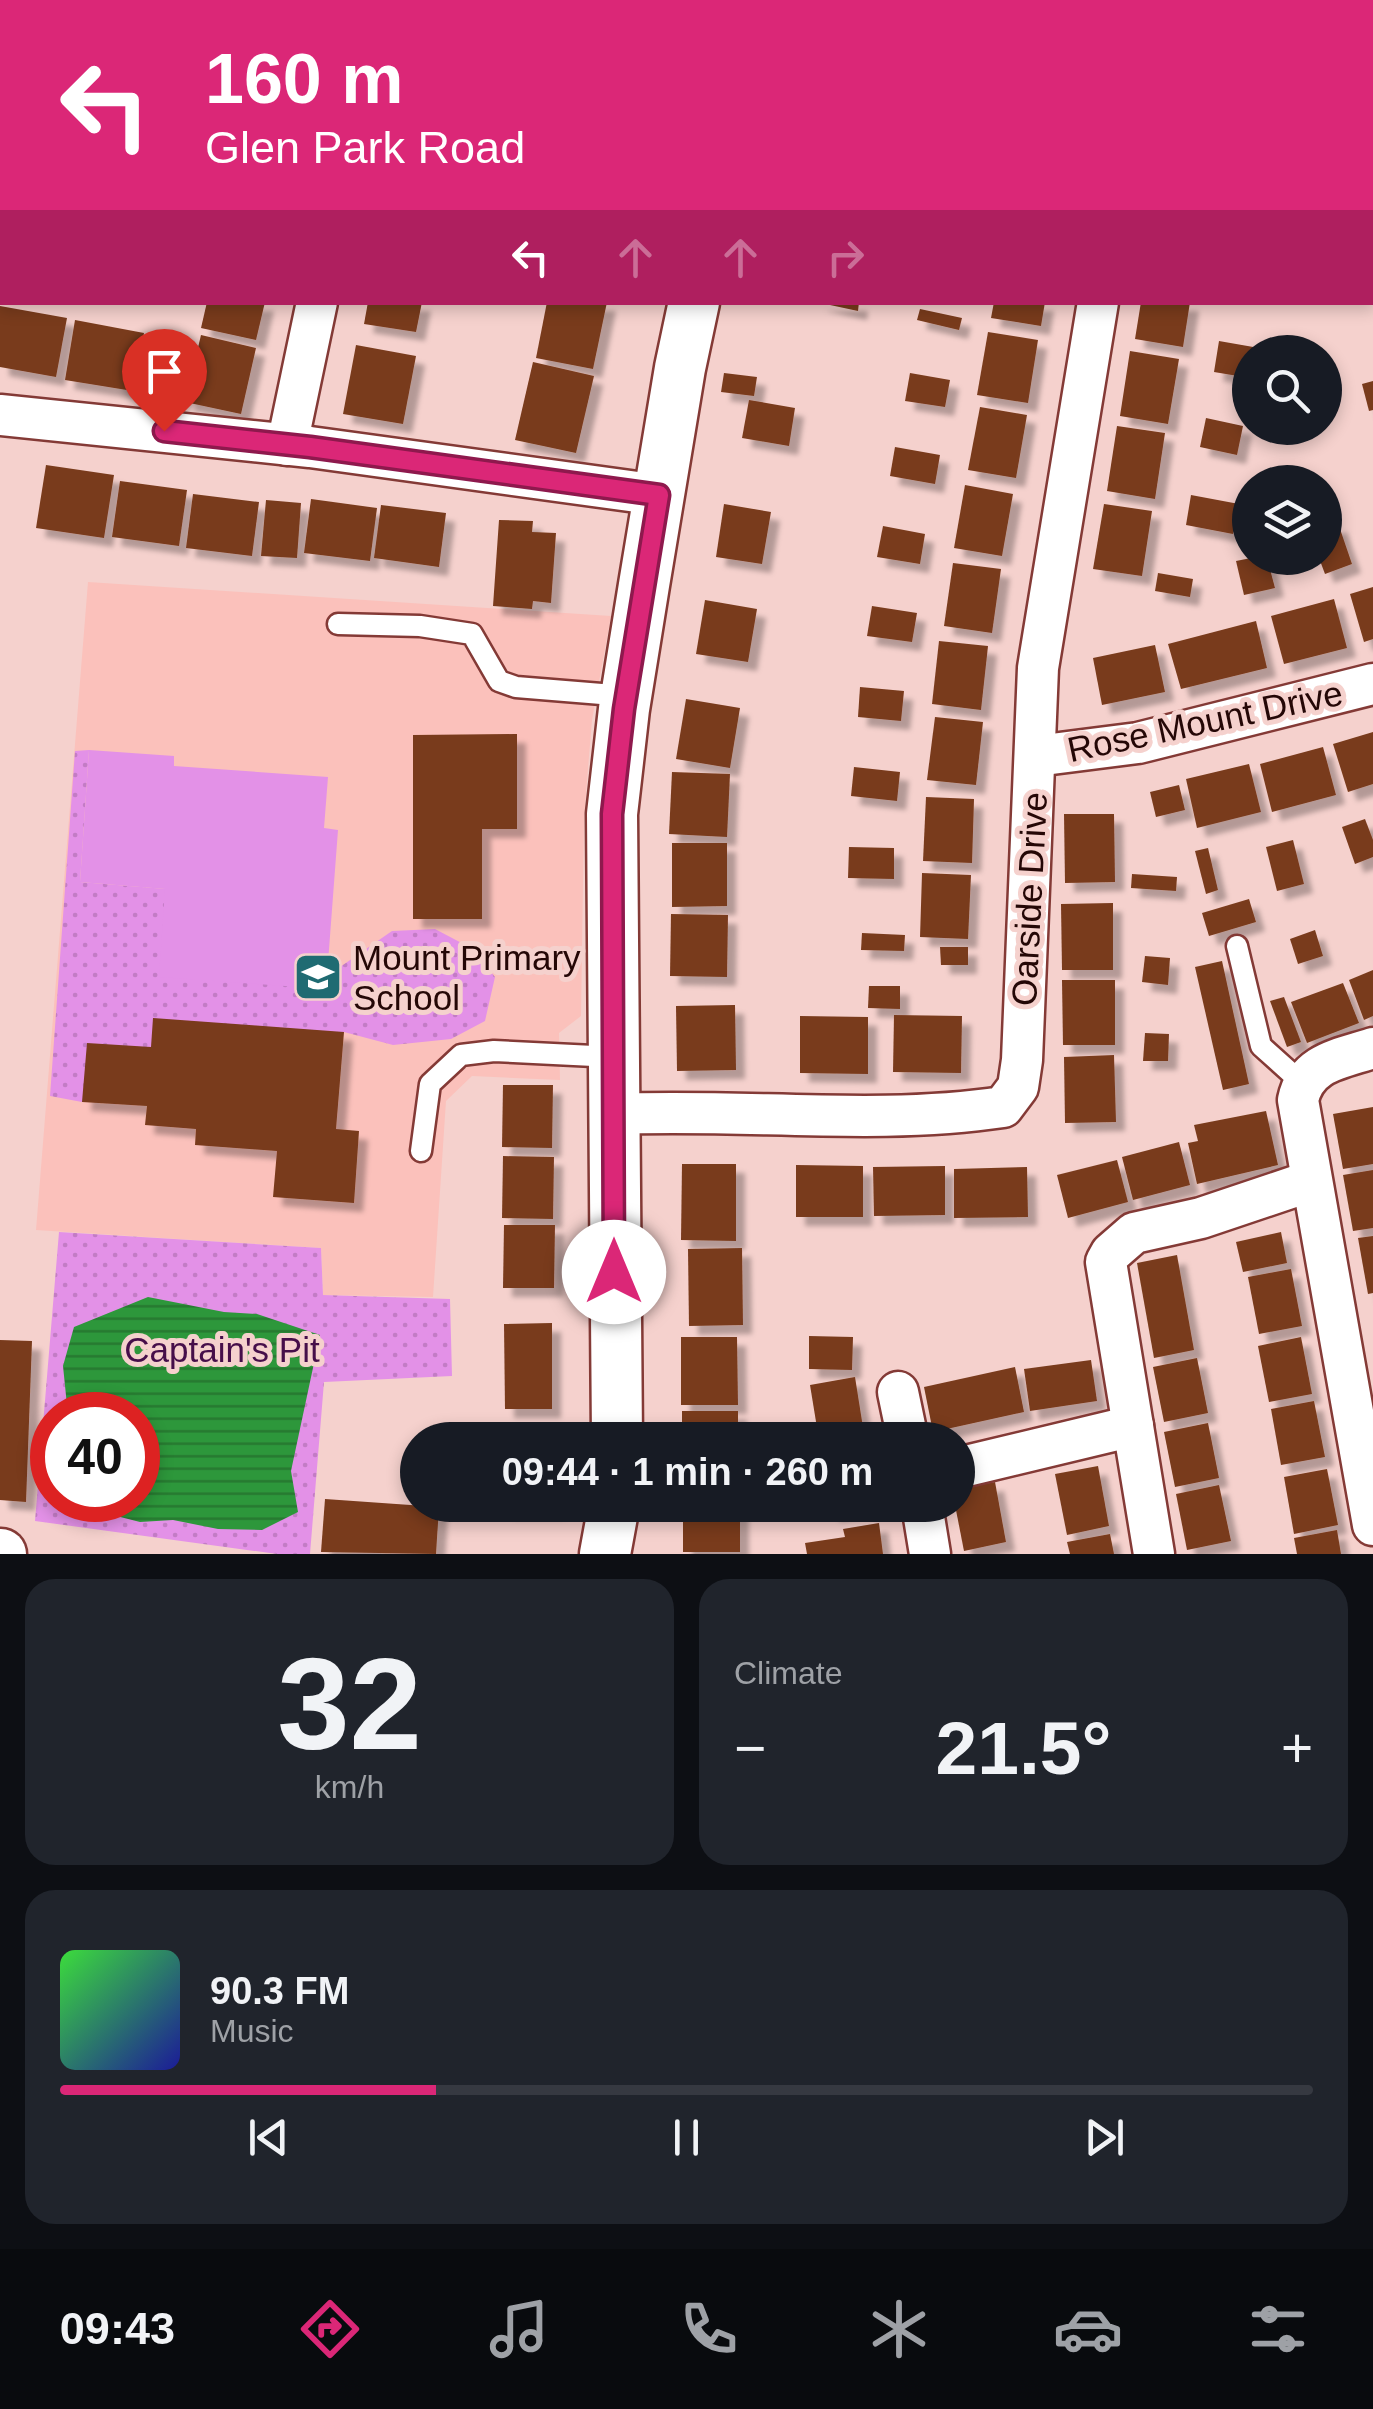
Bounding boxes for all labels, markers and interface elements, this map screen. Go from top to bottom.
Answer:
icon: left [40,40,170,170]
text: 160 m [205,40,403,118]
text: Glen Park Road [205,122,525,173]
icon: left [503,230,558,285]
icon: ahead [608,230,663,285]
icon: ahead [713,230,768,285]
icon: right [818,230,873,285]
pin [122,329,207,432]
map controls [1232,335,1342,575]
button: search [1232,335,1342,445]
icon: arrive [137,344,192,399]
button: layers [1232,465,1342,575]
street label: Rose Mount Drive [1064,673,1346,769]
street label: Oarside Drive [1004,791,1054,1007]
place label: Mount Primary School [353,938,581,1017]
school or university icon: Mount Primary School [292,951,344,1003]
position arrow [562,1220,666,1324]
park label: Captain's Pit [124,1330,320,1369]
speed limit sign: 40 [30,1392,160,1522]
text: 09:44 · 1 min · 260 m [502,1451,873,1493]
text: 32 [277,1631,422,1777]
text: Climate [734,1655,842,1691]
text: 21.5° [936,1706,1111,1790]
text: − [734,1717,766,1779]
text: + [1281,1717,1313,1779]
text: km/h [315,1769,384,1805]
text: 90.3 FM [210,1970,349,2012]
text: Music [210,2013,294,2049]
icon: previous [241,2110,296,2165]
icon: pause [659,2110,714,2165]
icon: next [1077,2110,1132,2165]
icon: directions [295,2294,365,2364]
icon: music [484,2294,554,2364]
icon: phone [674,2294,744,2364]
icon: climate [864,2294,934,2364]
icon: car [1053,2294,1123,2364]
icon: filters [1243,2294,1313,2364]
text: 09:43 [60,2303,175,2354]

